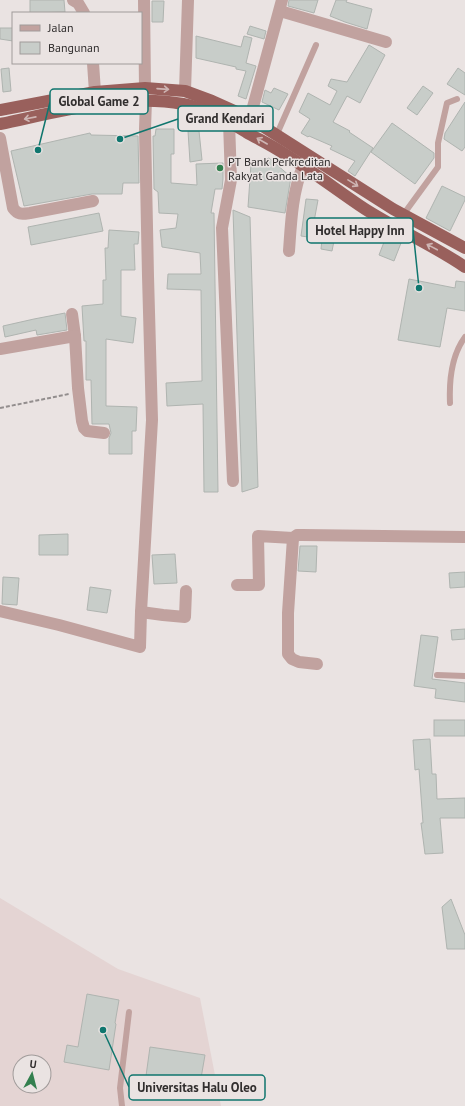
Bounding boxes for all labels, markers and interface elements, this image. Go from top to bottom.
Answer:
legend [12,12,142,64]
text: Jalan [47,20,73,35]
text: Bangunan [48,40,100,55]
one-way arrow [156,85,169,92]
callout: Global Game 2 [50,89,148,114]
text: Global Game 2 [58,93,140,110]
callout: Grand Kendari [178,106,273,131]
text: Grand Kendari [186,110,264,127]
one-way arrow [24,114,37,122]
one-way arrow [256,136,268,144]
place label: PT Bank Perkreditan Rakyat Ganda Lata [228,154,331,183]
marker: PT Bank Perkreditan Rakyat Ganda Lata [215,163,225,173]
one-way arrow [347,179,358,187]
callout: Hotel Happy Inn [307,218,413,243]
text: Hotel Happy Inn [315,222,405,239]
one-way arrow [426,242,438,250]
north arrow [12,1054,52,1094]
text: U [29,1057,38,1071]
callout: Universitas Halu Oleo [129,1075,265,1100]
text: Universitas Halu Oleo [137,1079,257,1096]

